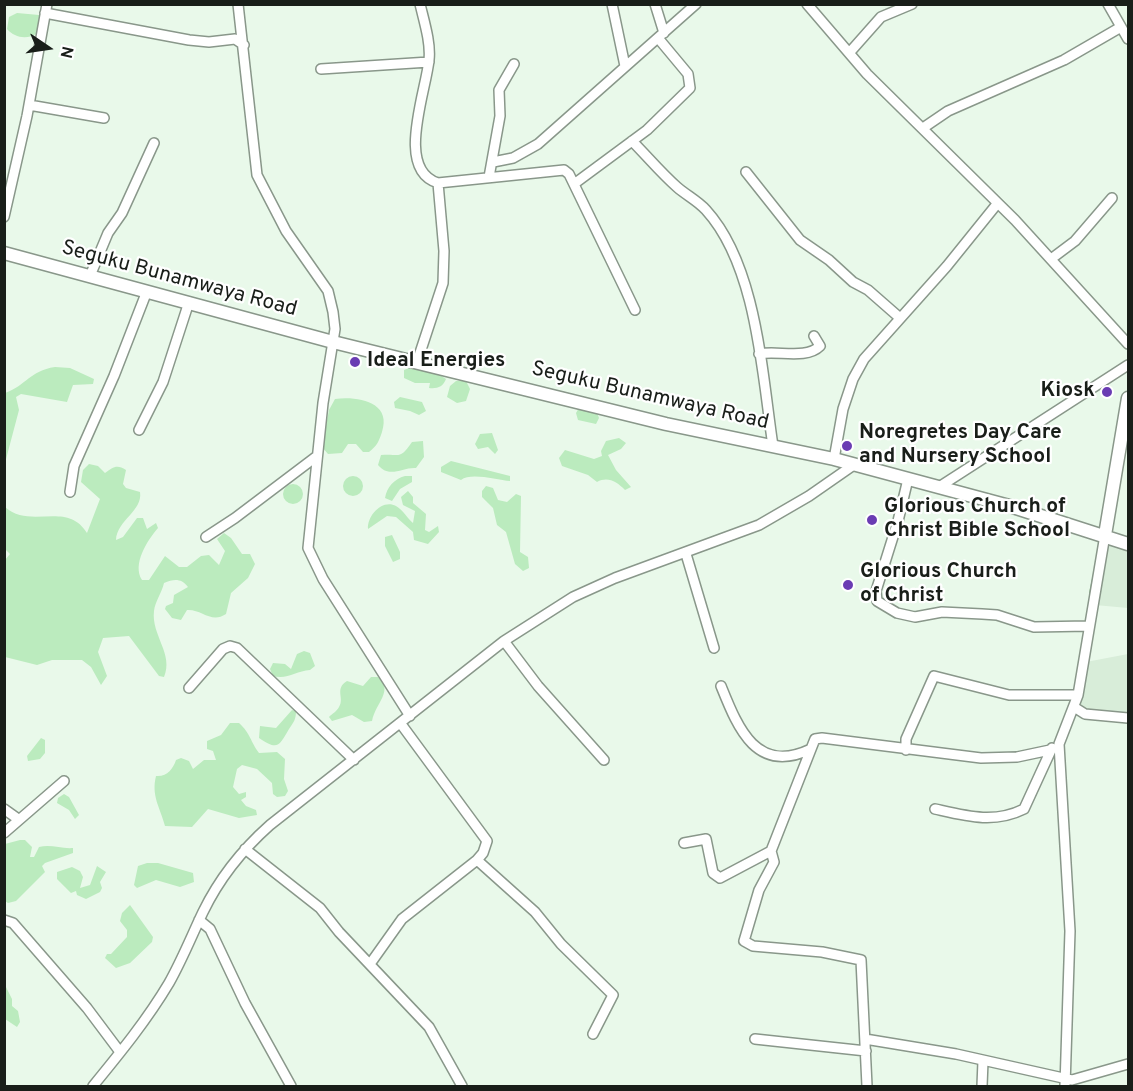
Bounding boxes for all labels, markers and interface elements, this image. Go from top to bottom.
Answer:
north arrow [18,18,78,78]
text: N [55,44,77,60]
street label: Seguku Bunamwaya Road [58,236,300,324]
place label: Ideal Energies [367,349,505,375]
marker: Ideal Energies [348,355,362,369]
street label: Seguku Bunamwaya Road [529,357,771,437]
place label: Kiosk [1040,379,1095,405]
marker: Kiosk [1100,385,1114,399]
place label: Noregretes Day Care and Nursery School [859,421,1062,471]
marker: Noregretes Day Care and Nursery School [840,439,854,453]
place label: Glorious Church of Christ Bible School [884,495,1070,545]
marker: Glorious Church of Christ Bible School [865,513,879,527]
place label: Glorious Church of Christ [860,560,1017,610]
marker: Glorious Church of Christ [841,578,855,592]

